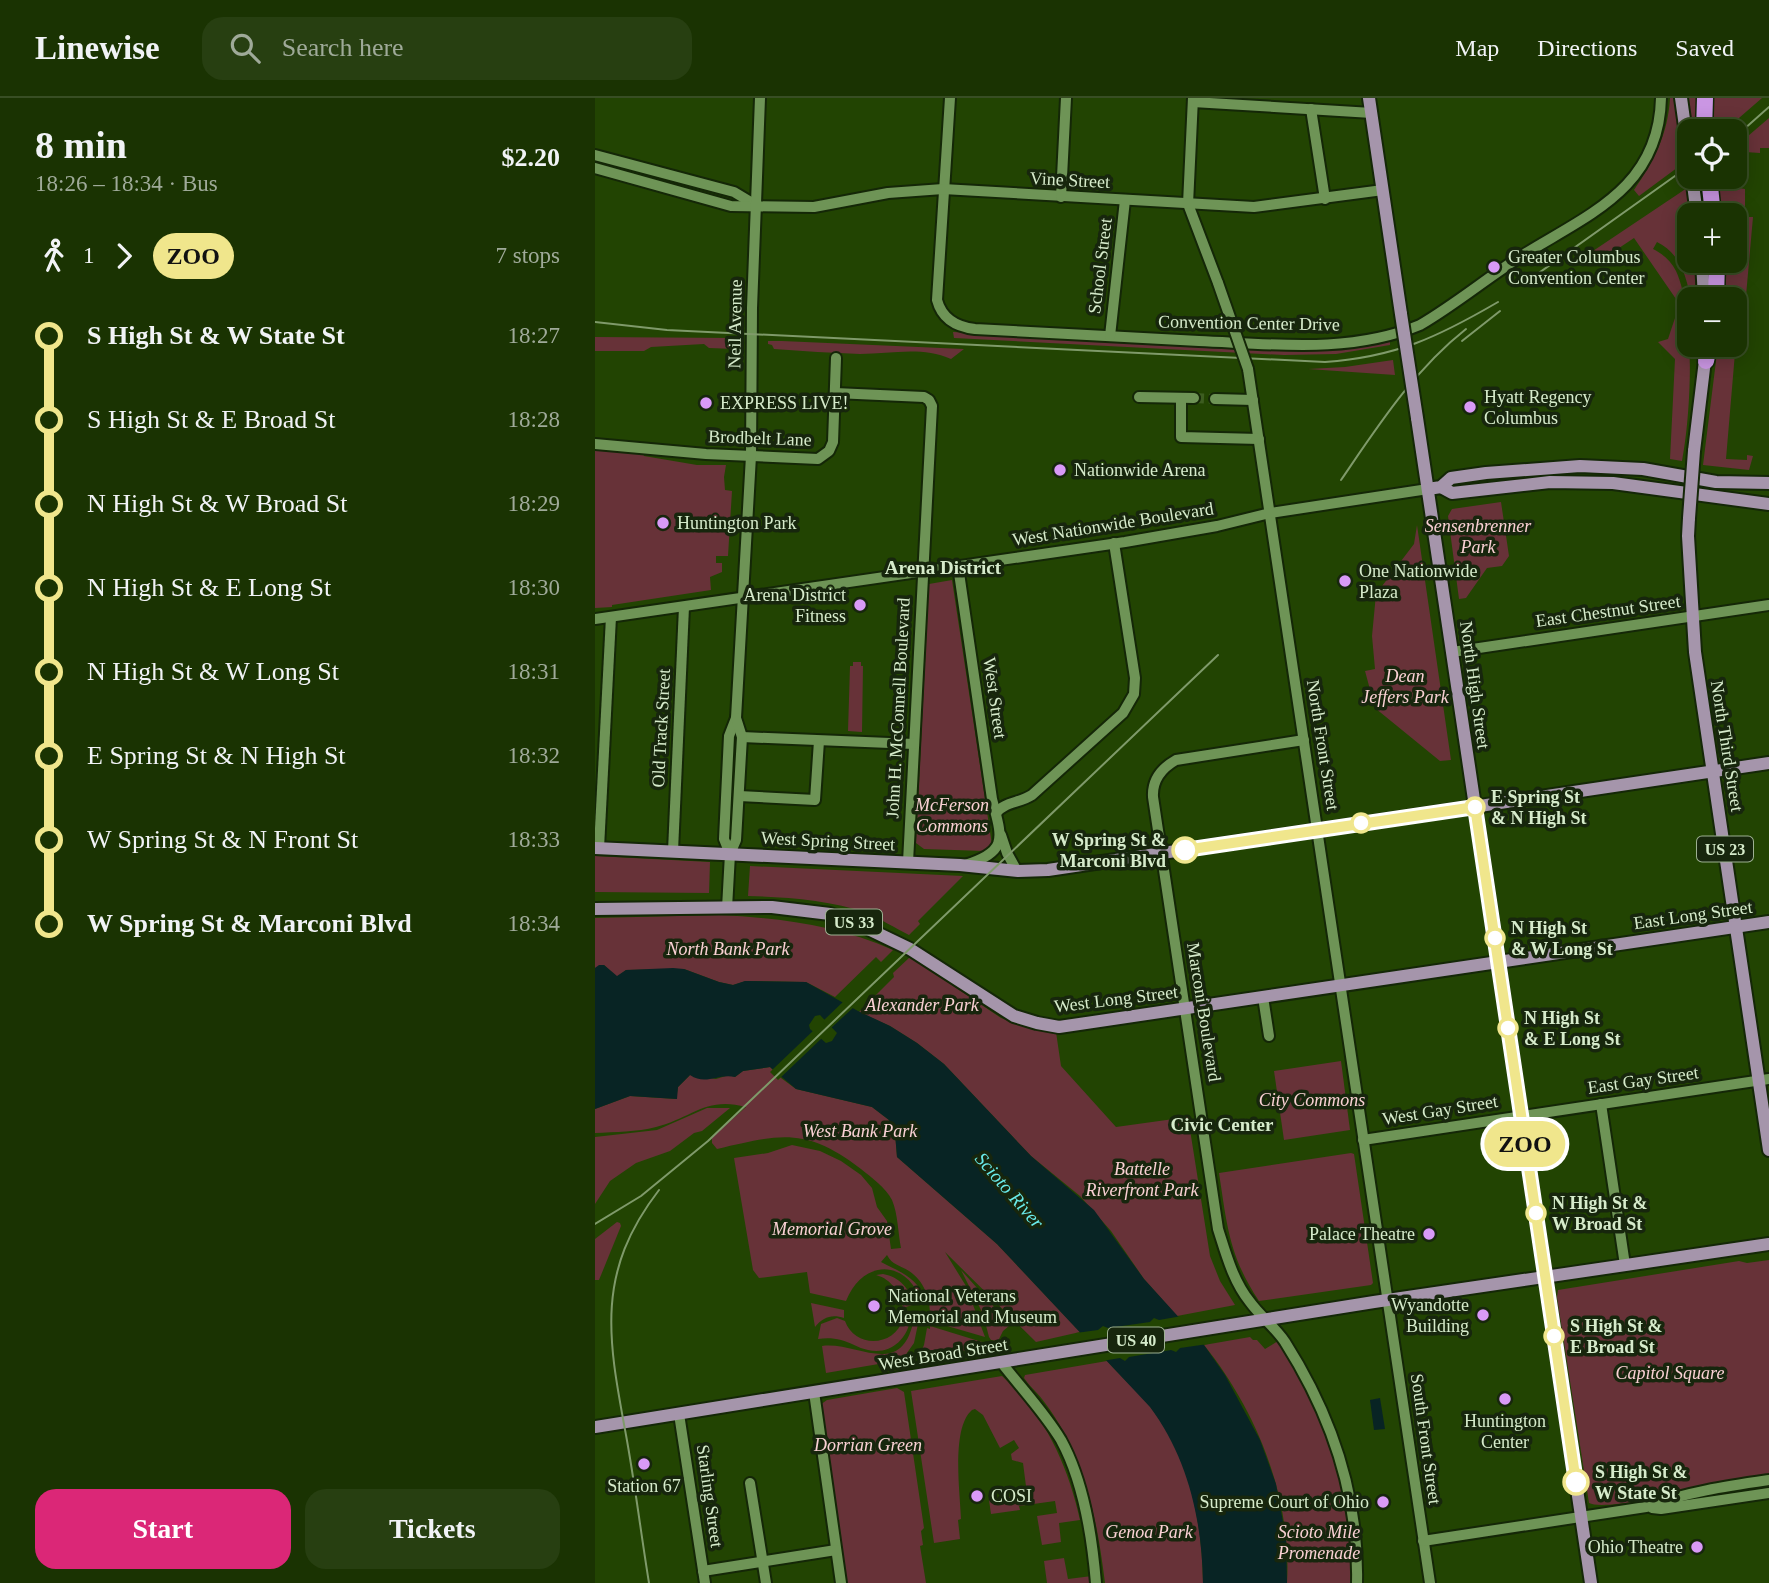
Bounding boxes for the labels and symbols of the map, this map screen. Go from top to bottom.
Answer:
street label: Vine Street [1029,168,1111,192]
street label: School Street [1084,217,1116,315]
place label: Greater Columbus Convention Center [1508,247,1644,288]
marker: Greater Columbus Convention Center [1486,259,1502,275]
street label: Neil Avenue [724,279,746,369]
street label: Convention Center Drive [1158,311,1340,335]
place label: Hyatt Regency Columbus [1484,387,1591,428]
place label: EXPRESS LIVE! [720,393,849,413]
marker: EXPRESS LIVE! [698,395,714,411]
marker: Hyatt Regency Columbus [1462,399,1478,415]
street label: Brodbelt Lane [708,426,812,450]
place label: Nationwide Arena [1074,460,1205,480]
marker: Nationwide Arena [1052,462,1068,478]
street label: West Nationwide Boulevard [1011,498,1215,550]
place label: Huntington Park [677,513,797,533]
marker: Huntington Park [655,515,671,531]
park label: Sensenbrenner Park [1425,516,1532,557]
district label: Arena District [885,557,1002,578]
place label: One Nationwide Plaza [1359,561,1477,602]
marker: One Nationwide Plaza [1337,573,1353,589]
place label: Arena District Fitness [744,585,846,626]
street label: East Chestnut Street [1534,591,1682,631]
marker: Arena District Fitness [852,597,868,613]
street label: John H. McConnell Boulevard [882,597,914,819]
street label: North High Street [1456,620,1494,750]
street label: West Street [979,656,1011,740]
park label: Dean Jeffers Park [1361,666,1450,707]
street label: Old Track Street [648,668,674,788]
street label: North Front Street [1303,678,1343,812]
street label: North Third Street [1707,679,1747,813]
place label: E Spring St & N High St [1491,787,1587,828]
park label: McFerson Commons [914,795,989,836]
marker: E Spring St & N High St [1465,797,1485,817]
unlabelled marker [1351,813,1371,833]
street label: West Spring Street [760,827,896,855]
place label: W Spring St & Marconi Blvd [1052,830,1166,871]
road number: US 23 [1697,836,1753,862]
marker: W Spring St & Marconi Blvd [1172,837,1198,863]
street label: East Long Street [1632,897,1754,933]
road number: US 33 [826,909,882,934]
place label: N High St & W Long St [1511,918,1613,959]
marker: N High St & W Long St [1485,928,1505,948]
park label: North Bank Park [666,939,790,959]
street label: Marconi Boulevard [1183,941,1225,1083]
street label: West Long Street [1053,981,1179,1017]
park label: Alexander Park [864,995,980,1015]
place label: N High St & E Long St [1524,1008,1621,1049]
marker: N High St & E Long St [1498,1018,1518,1038]
street label: East Gay Street [1586,1062,1700,1098]
park label: City Commons [1259,1090,1365,1110]
street label: West Gay Street [1381,1091,1499,1129]
district label: Civic Center [1171,1114,1274,1135]
park label: West Bank Park [803,1121,918,1141]
line badge: ZOO [1485,1121,1565,1167]
water label: Scioto River [971,1148,1049,1233]
park label: Battelle Riverfront Park [1085,1159,1199,1200]
place label: N High St & W Broad St [1552,1193,1648,1234]
marker: N High St & W Broad St [1526,1203,1546,1223]
park label: Memorial Grove [771,1219,892,1239]
place label: Palace Theatre [1309,1224,1415,1244]
marker: Palace Theatre [1421,1226,1437,1242]
place label: National Veterans Memorial and Museum [888,1286,1057,1327]
place label: Wyandotte Building [1391,1295,1469,1336]
marker: National Veterans Memorial and Museum [866,1298,882,1314]
marker: Wyandotte Building [1475,1307,1491,1323]
place label: S High St & E Broad St [1570,1316,1663,1357]
marker: S High St & E Broad St [1544,1326,1564,1346]
road number: US 40 [1108,1328,1164,1352]
street label: West Broad Street [877,1334,1009,1374]
park label: Capitol Square [1616,1363,1724,1383]
street label: South Front Street [1407,1372,1445,1506]
marker: Huntington Center [1497,1391,1513,1407]
place label: Huntington Center [1464,1411,1546,1452]
park label: Dorrian Green [813,1435,922,1455]
street label: Starling Street [693,1443,727,1549]
marker: Station 67 [636,1456,652,1472]
place label: S High St & W State St [1595,1462,1688,1503]
marker: S High St & W State St [1563,1469,1589,1495]
place label: Station 67 [607,1476,681,1496]
place label: COSI [991,1486,1032,1506]
marker: COSI [969,1488,985,1504]
place label: Supreme Court of Ohio [1200,1492,1369,1512]
marker: Supreme Court of Ohio [1375,1494,1391,1510]
park label: Genoa Park [1105,1522,1194,1542]
park label: Scioto Mile Promenade [1277,1522,1360,1563]
place label: Ohio Theatre [1588,1537,1683,1557]
marker: Ohio Theatre [1689,1539,1705,1555]

